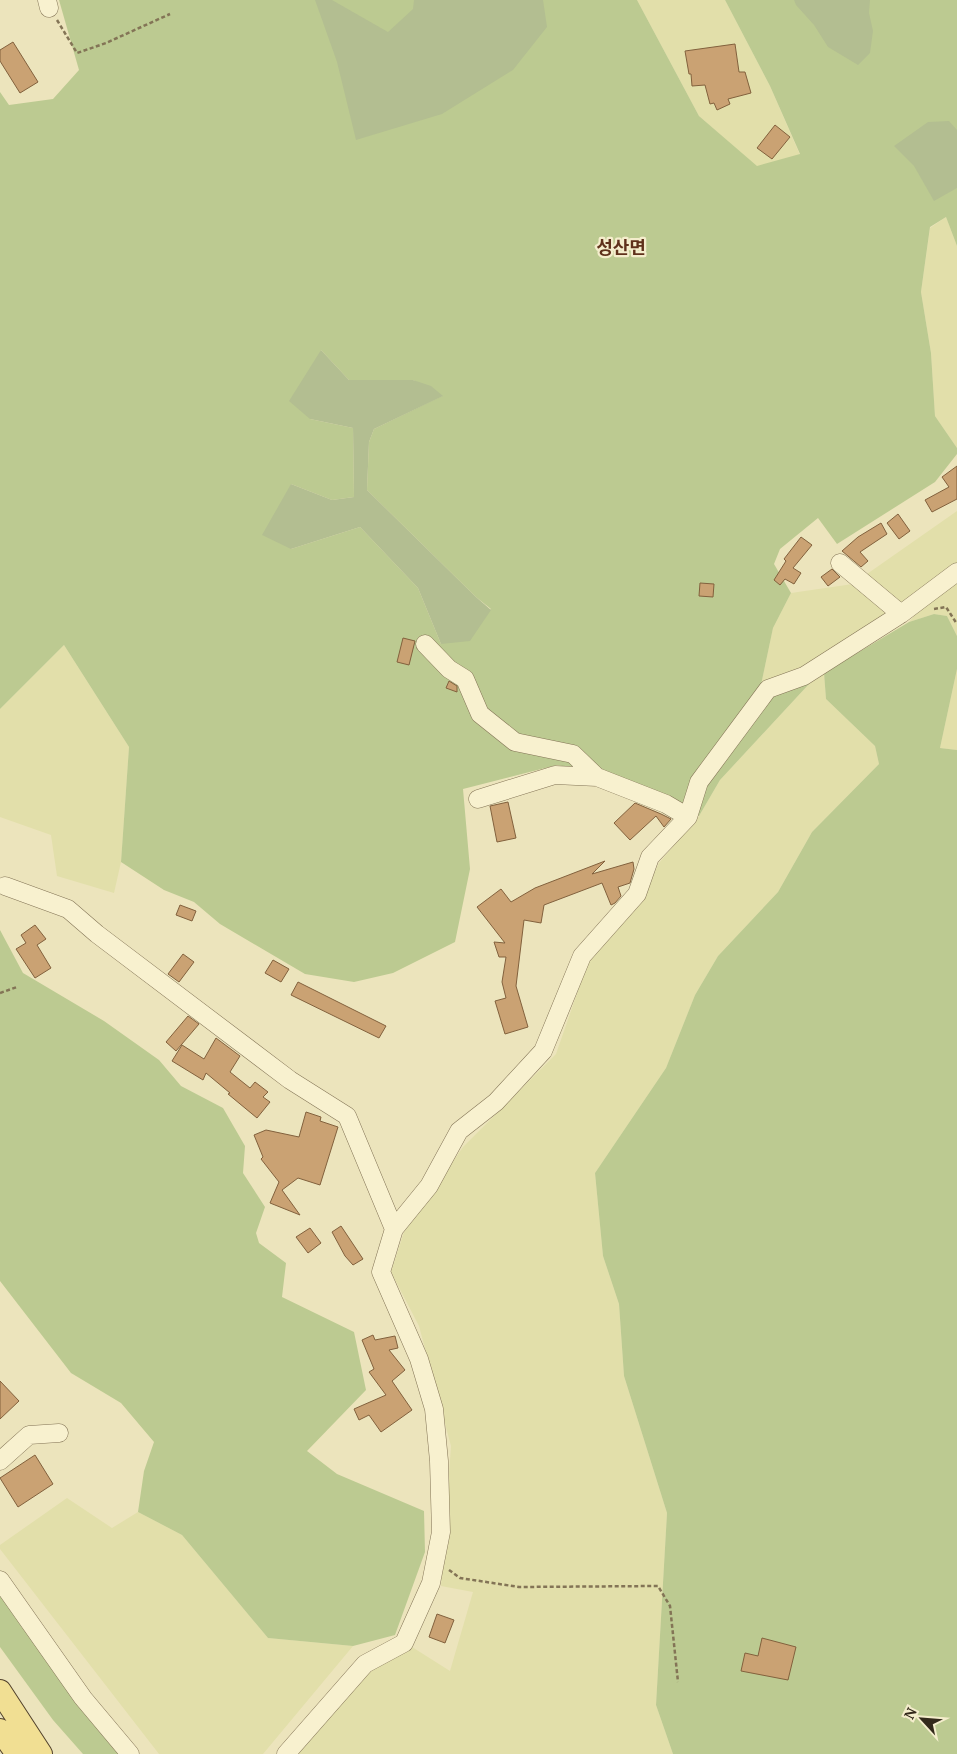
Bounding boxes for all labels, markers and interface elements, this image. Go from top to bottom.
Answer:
district label: 성산면 [596,235,646,259]
north arrow [897,1694,947,1744]
text: N [899,1704,921,1722]

